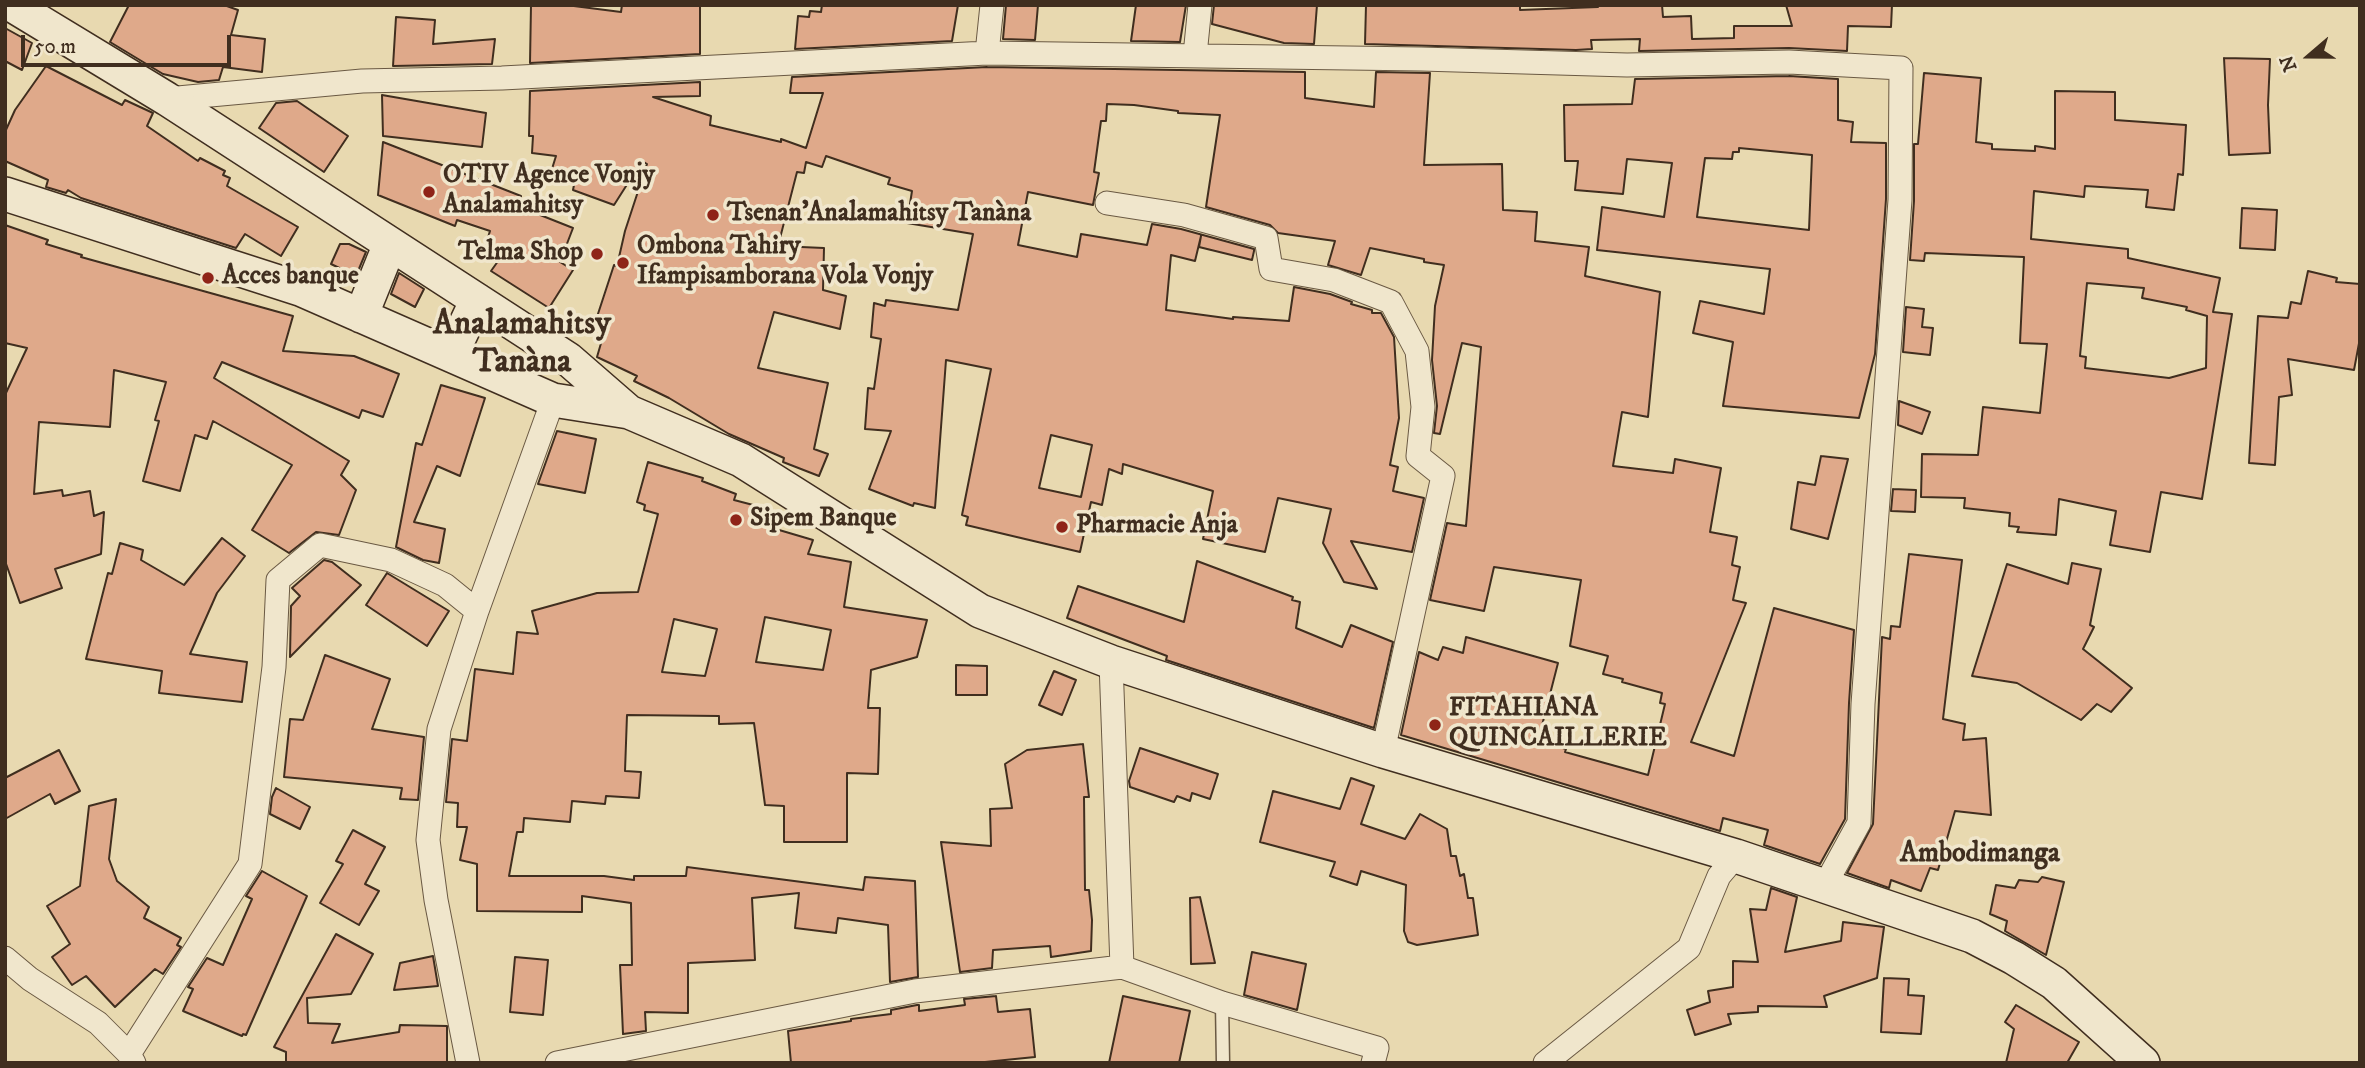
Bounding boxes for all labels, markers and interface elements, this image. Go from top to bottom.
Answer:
scale bar [24,21,234,65]
north arrow [2274,21,2344,91]
text: 50 m [34,34,76,60]
text: N [2275,52,2302,75]
place label: OTIV Agence Vonjy Analamahitsy [443,161,655,222]
marker: OTIV Agence Vonjy Analamahitsy [421,184,437,200]
place label: Tsenan'Analamahitsy Tanàna [727,199,1031,231]
marker: Tsenan'Analamahitsy Tanàna [705,207,721,223]
place label: Ombona Tahiry Ifampisamborana Vola Vonjy [637,232,933,294]
place label: Telma Shop [458,238,583,270]
marker: Telma Shop [589,246,605,262]
marker: Ombona Tahiry Ifampisamborana Vola Vonjy [615,255,631,271]
place label: Acces banque [222,262,359,294]
marker: Acces banque [200,270,216,286]
district label: Analamahitsy Tanàna [433,306,611,384]
place label: Sipem Banque [750,504,896,536]
place label: Pharmacie Anja [1076,511,1238,543]
marker: Sipem Banque [728,512,744,528]
marker: Pharmacie Anja [1054,519,1070,535]
place label: FITAHIANA QUINCAILLERIE [1449,694,1667,756]
marker: FITAHIANA QUINCAILLERIE [1427,717,1443,733]
district label: Ambodimanga [1900,838,2060,872]

